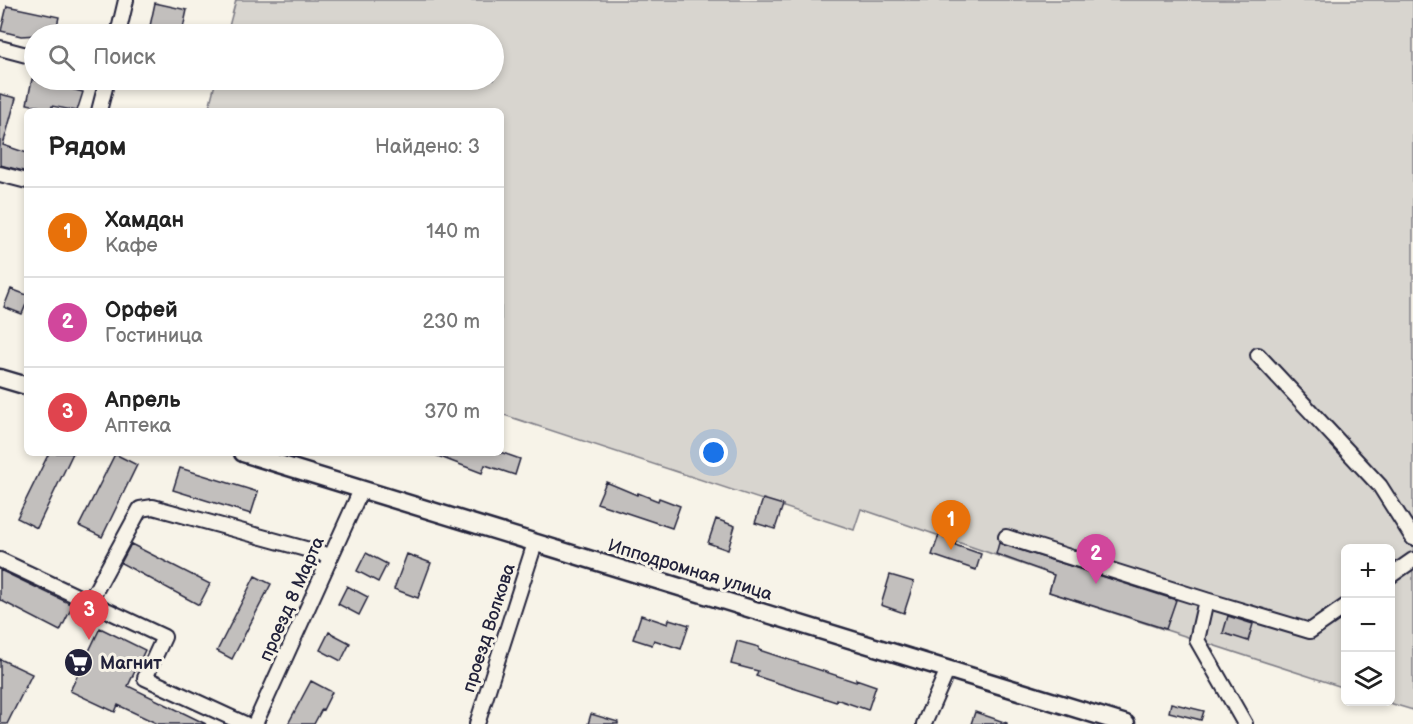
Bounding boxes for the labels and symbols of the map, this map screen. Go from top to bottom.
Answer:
your location [699,438,728,467]
pin: 1 [932,500,970,550]
street label: проезд 8 Марта [255,533,329,664]
pin: 2 [1076,534,1116,584]
street label: Ипподромная улица [605,535,775,605]
street label: проезд Волкова [458,561,520,695]
pin: 3 [70,590,109,640]
supermarket icon: Магнит [63,647,95,679]
place label: Магнит [100,653,162,674]

